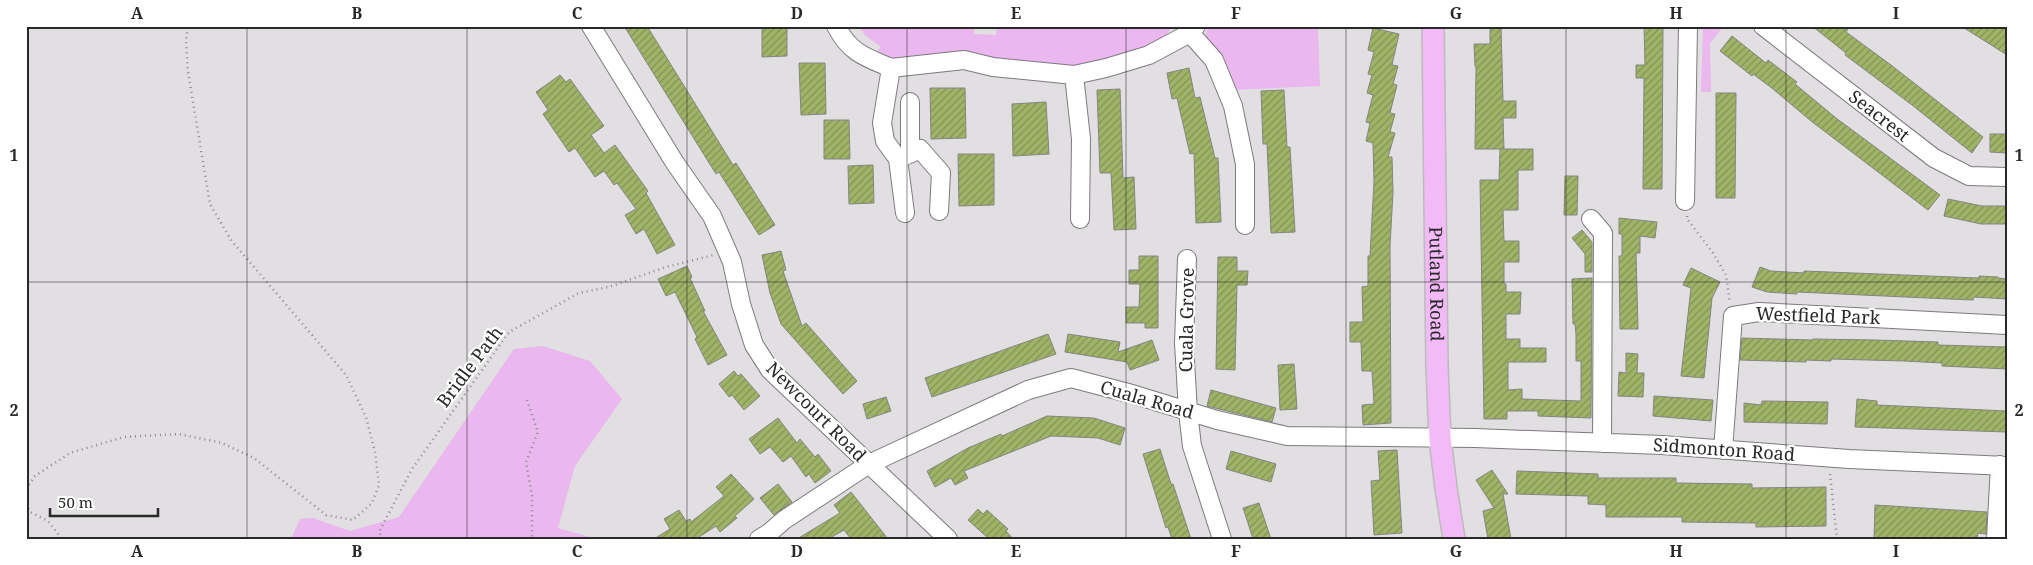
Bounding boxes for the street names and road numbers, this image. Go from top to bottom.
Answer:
street label: Seacrest [1844,84,1915,147]
street label: Putland Road [1424,226,1450,342]
street label: Cuala Grove [1173,267,1199,373]
street label: Westfield Park [1755,301,1881,329]
street label: Bridle Path [431,321,508,412]
street label: Newcourt Road [761,356,872,467]
street label: Cuala Road [1098,374,1197,424]
street label: Sidmonton Road [1652,432,1796,466]

